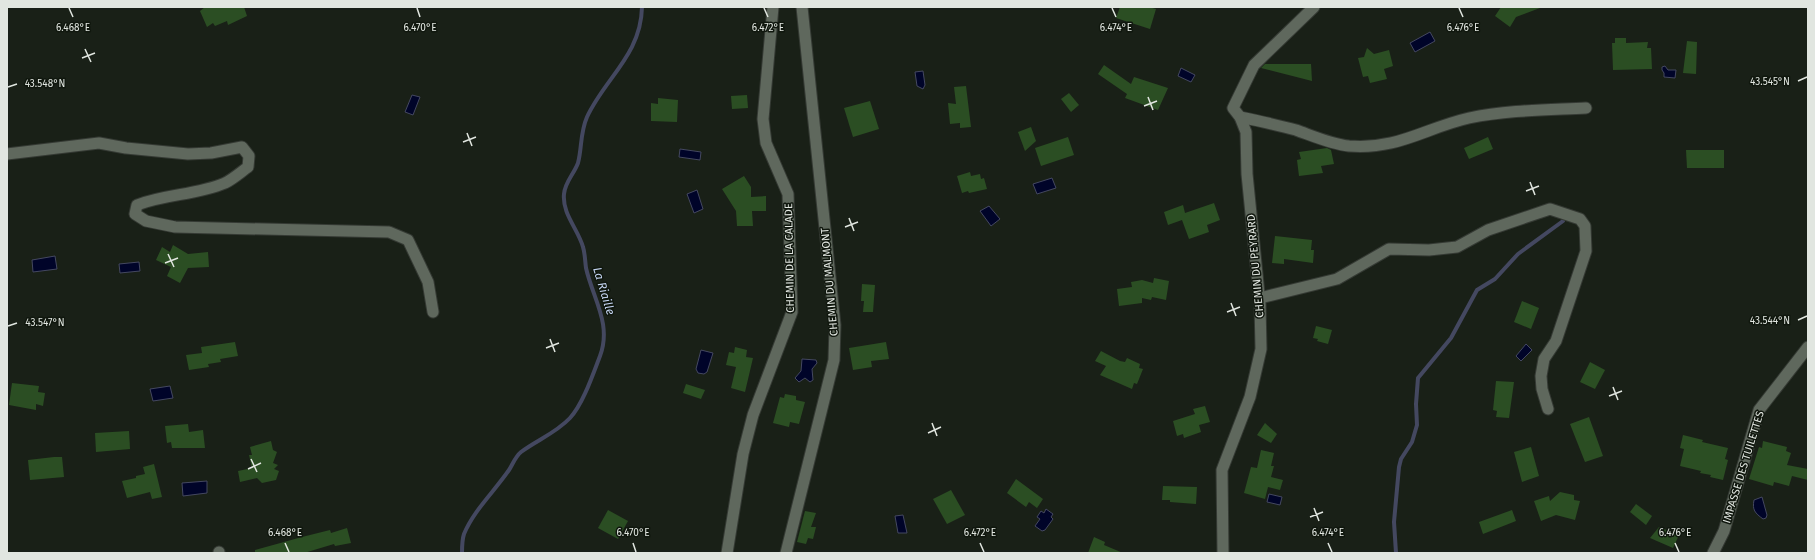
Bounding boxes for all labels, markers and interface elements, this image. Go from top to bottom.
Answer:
text: 6.468°E [56,22,90,34]
text: 6.470°E [404,22,436,34]
text: 6.472°E [752,22,784,34]
text: 6.474°E [1100,22,1132,34]
text: 6.476°E [1447,22,1479,34]
text: 43.545°N [1750,76,1790,88]
text: 43.548°N [25,78,65,90]
street label: CHEMIN DE LA CALADE [782,203,797,313]
street label: CHEMIN DU PEYRARD [1244,214,1267,318]
street label: CHEMIN DU MALMONT [818,227,841,337]
water label: La Riaille [590,265,618,317]
text: 43.544°N [1750,315,1790,327]
text: 43.547°N [25,317,65,329]
street label: IMPASSE DES TUILETTES [1720,409,1767,525]
text: 6.468°E [268,527,302,539]
text: 6.470°E [617,527,649,539]
text: 6.472°E [964,527,996,539]
text: 6.474°E [1312,527,1344,539]
text: 6.476°E [1659,527,1691,539]

